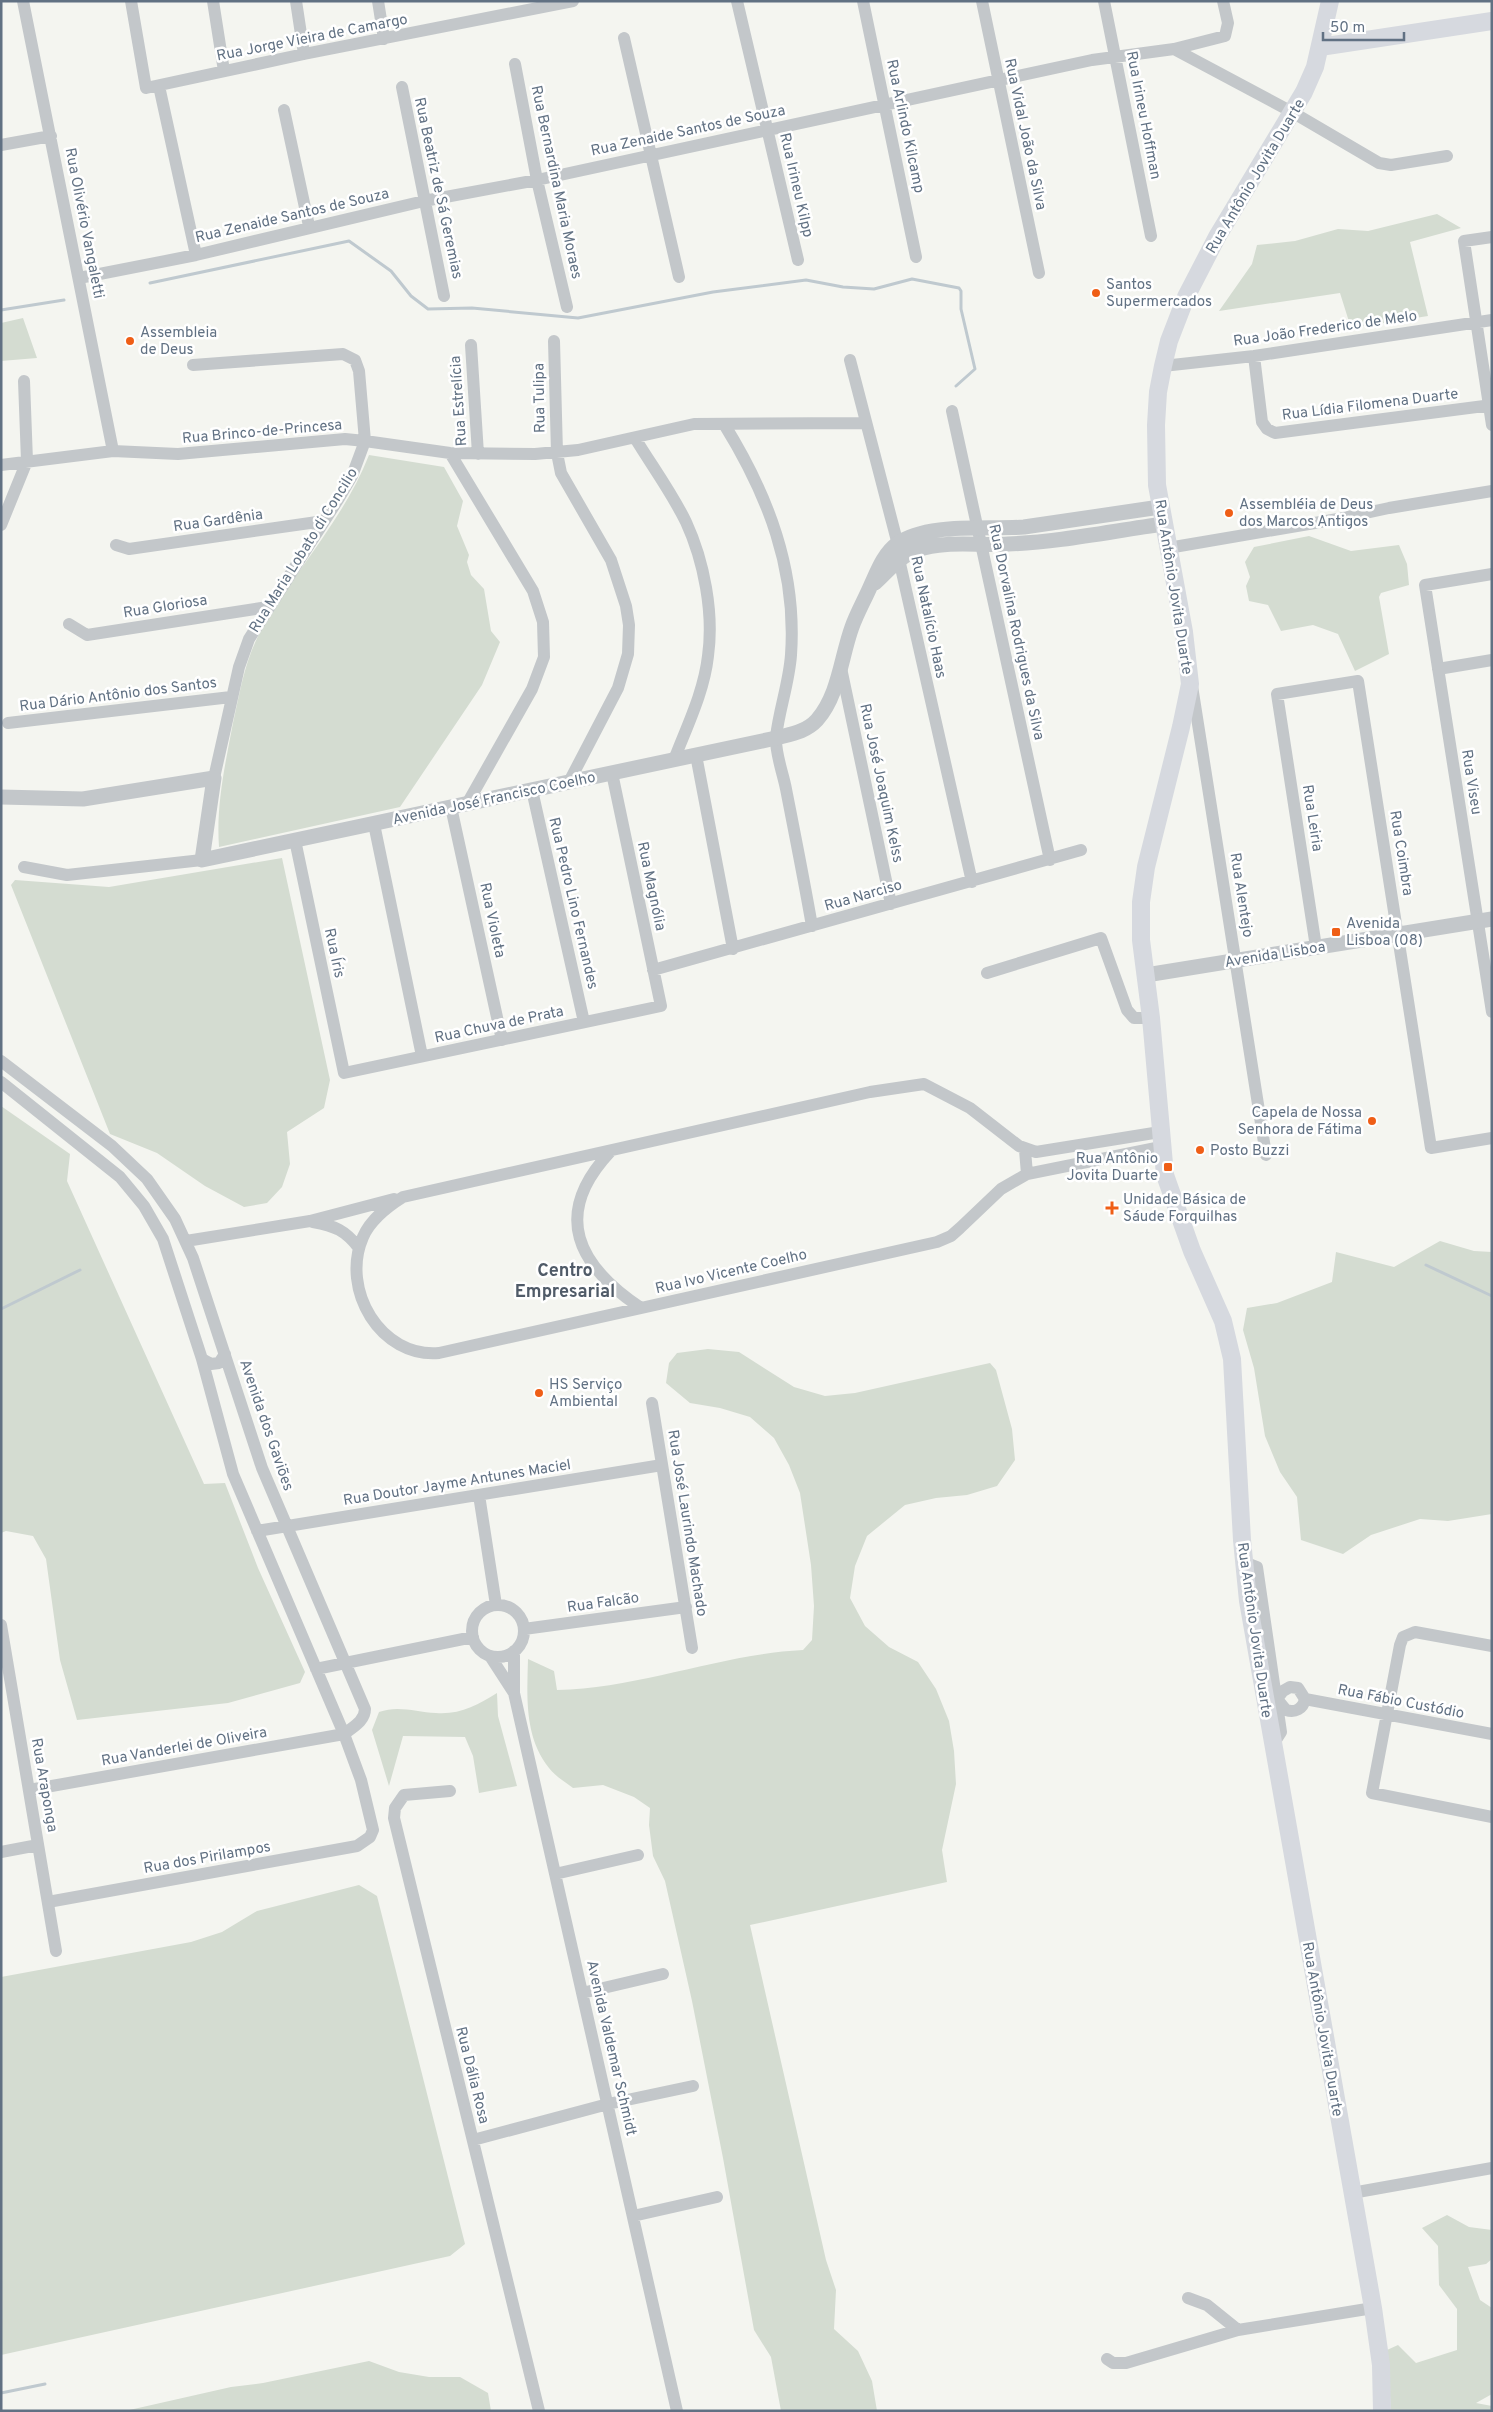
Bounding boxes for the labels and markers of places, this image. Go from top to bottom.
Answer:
place label: Santos Supermercados [1106,276,1212,312]
marker: Santos Supermercados [1090,287,1102,299]
place label: Assembleia de Deus [140,324,217,360]
marker: Assembleia de Deus [124,335,136,347]
place label: Assembléia de Deus dos Marcos Antigos [1239,496,1373,532]
marker: Assembléia de Deus dos Marcos Antigos [1223,507,1235,519]
place label: Avenida Lisboa (08) [1346,915,1423,951]
marker: Avenida Lisboa (08) [1330,926,1342,938]
place label: Capela de Nossa Senhora de Fátima [1238,1104,1362,1140]
marker: Capela de Nossa Senhora de Fátima [1366,1115,1378,1127]
place label: Posto Buzzi [1210,1142,1289,1161]
marker: Posto Buzzi [1194,1144,1206,1156]
place label: Rua Antônio Jovita Duarte [1067,1150,1158,1186]
marker: Rua Antônio Jovita Duarte [1162,1161,1174,1173]
place label: Unidade Básica de Sáude Forquilhas [1123,1191,1246,1227]
marker: Unidade Básica de Sáude Forquilhas [1105,1201,1119,1215]
place label: HS Serviço Ambiental [549,1376,622,1412]
marker: HS Serviço Ambiental [533,1387,545,1399]

